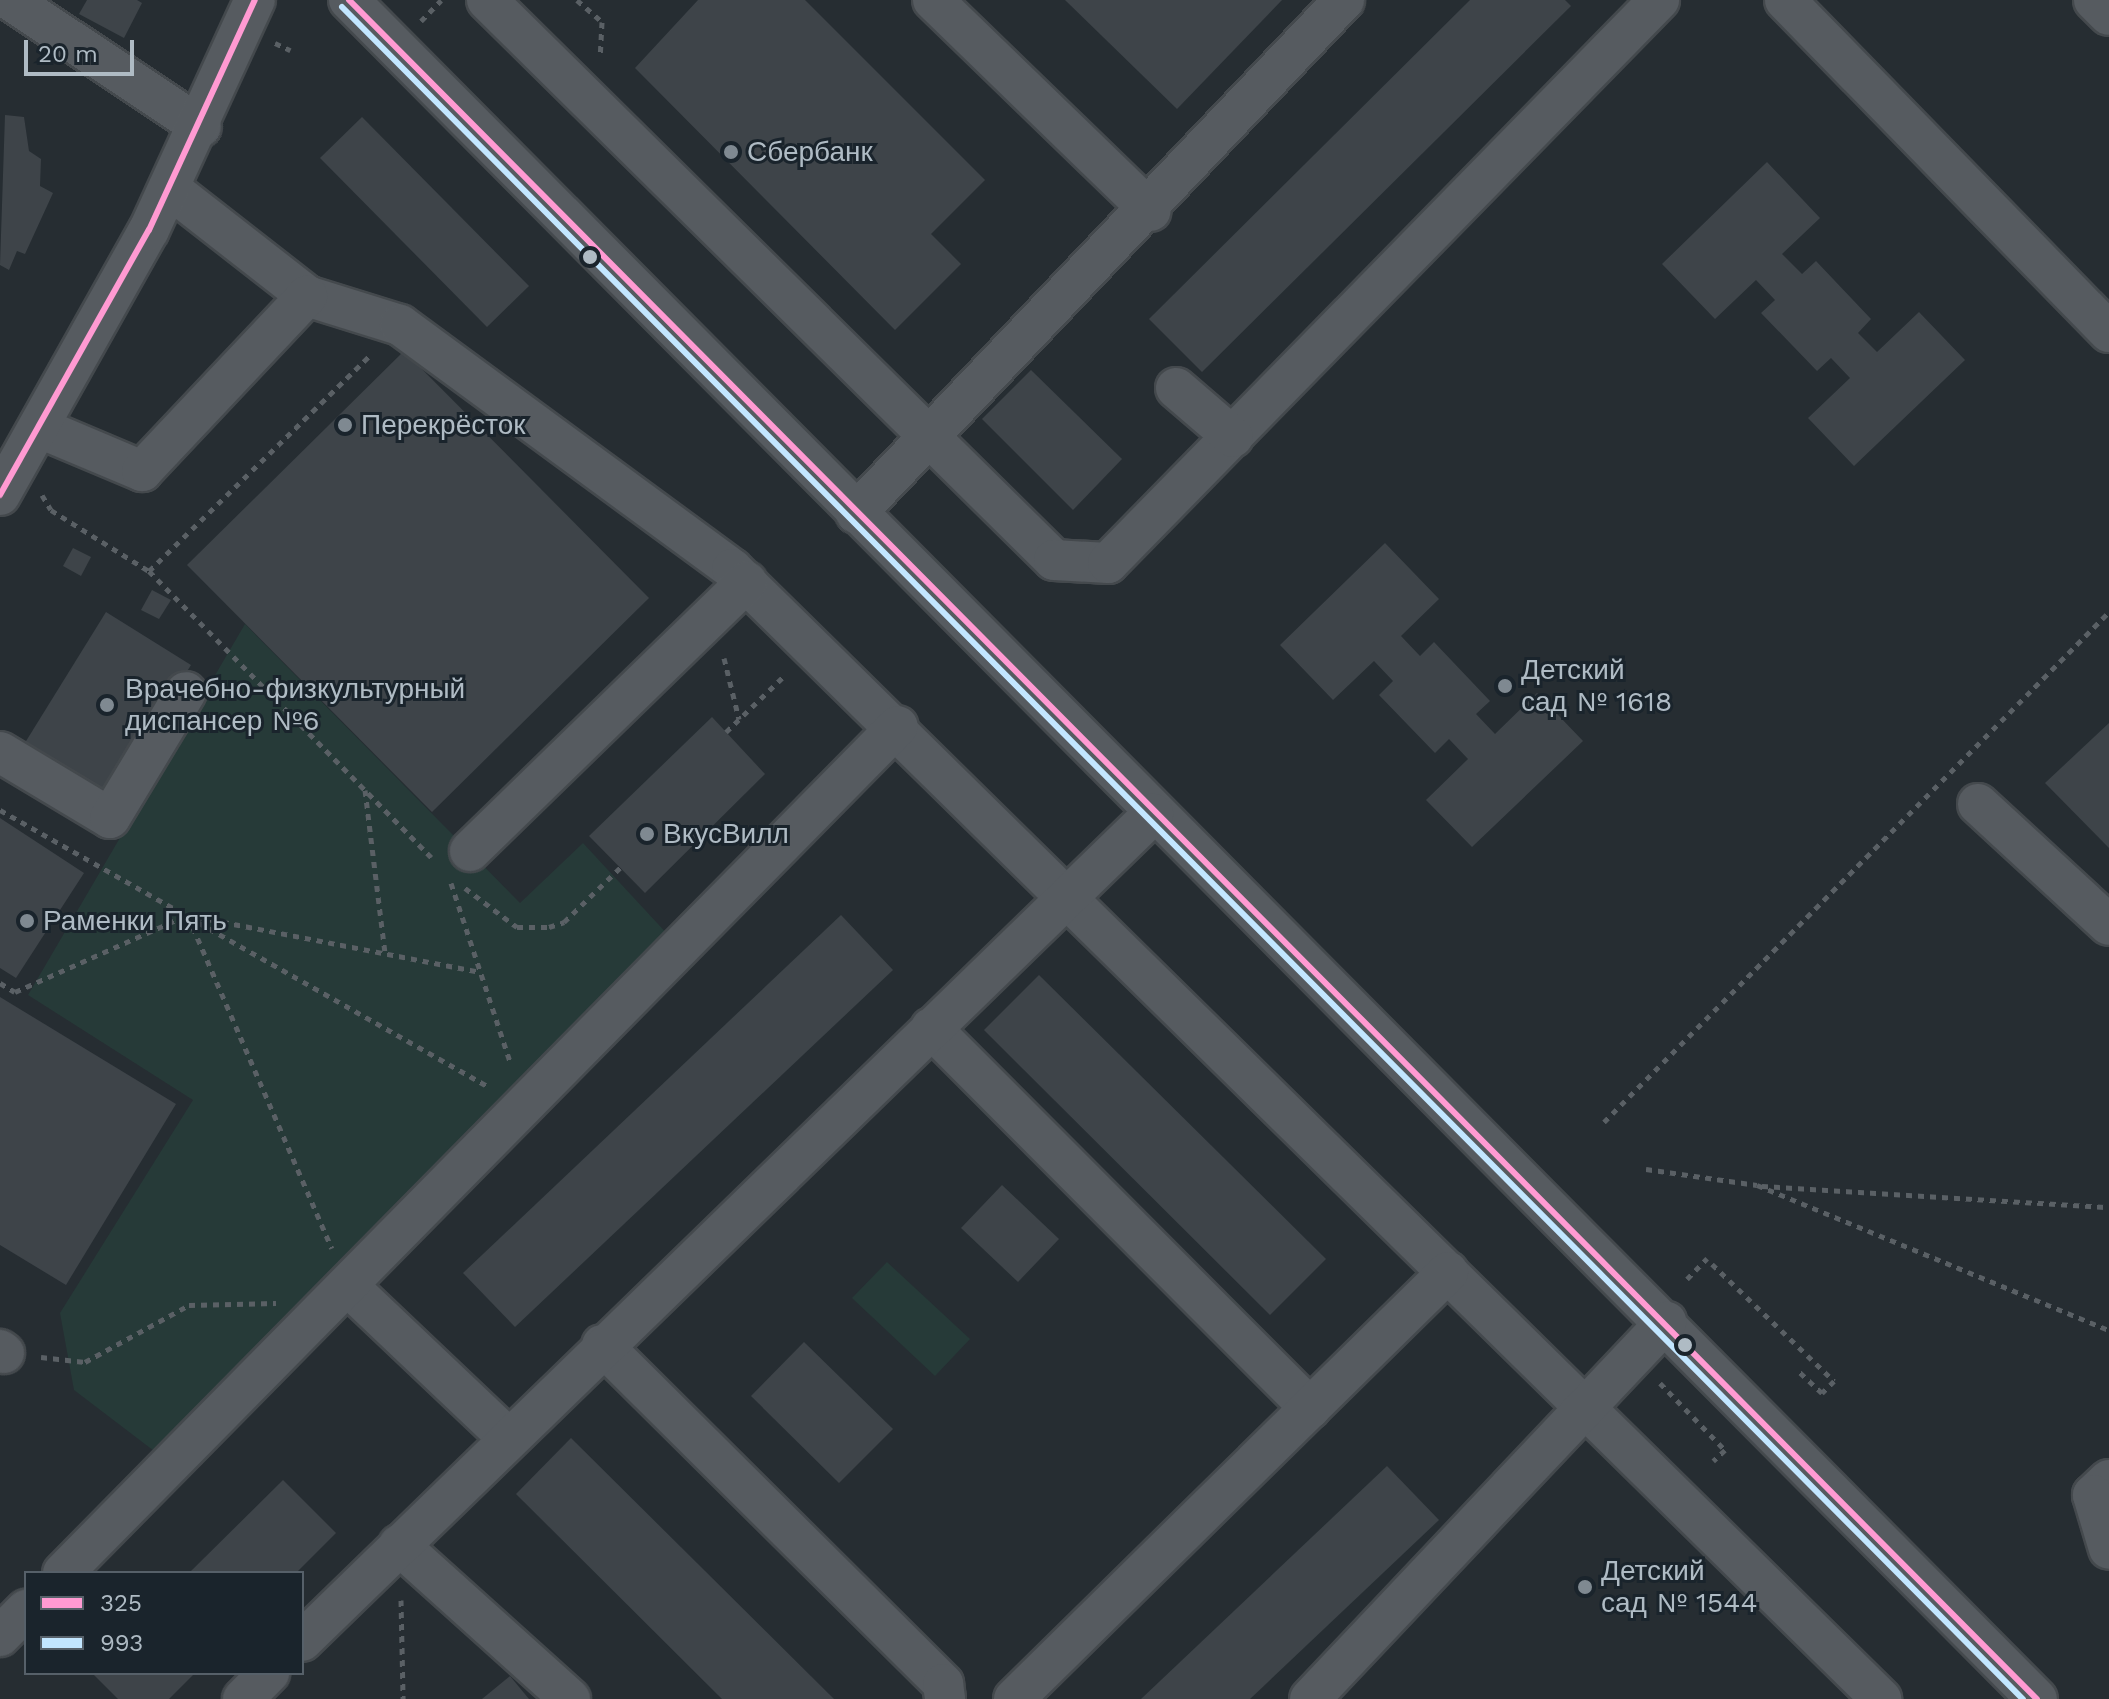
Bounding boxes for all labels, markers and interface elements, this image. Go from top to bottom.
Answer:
scale bar [28,24,138,74]
text: 20 m [38,40,98,68]
place label: Сбербанк [747,135,873,169]
marker: Сбербанк [722,143,740,161]
unlabelled marker [582,249,598,265]
place label: Перекрёсток [361,408,526,442]
marker: Перекрёсток [336,416,354,434]
place label: Детский сад № 1618 [1521,653,1673,719]
place label: Врачебно-физкультурный диспансер №6 [125,672,465,738]
marker: Детский сад № 1618 [1496,677,1514,695]
marker: Врачебно-физкультурный диспансер №6 [96,694,118,716]
place label: ВкусВилл [663,817,789,851]
marker: ВкусВилл [638,825,656,843]
place label: Раменки Пять [43,904,227,938]
marker: Раменки Пять [18,912,36,930]
unlabelled marker [1677,1337,1693,1353]
place label: Детский сад № 1544 [1601,1554,1758,1620]
legend [24,1571,304,1675]
marker: Детский сад № 1544 [1576,1578,1594,1596]
text: 325 [100,1589,142,1617]
text: 993 [100,1629,143,1657]

